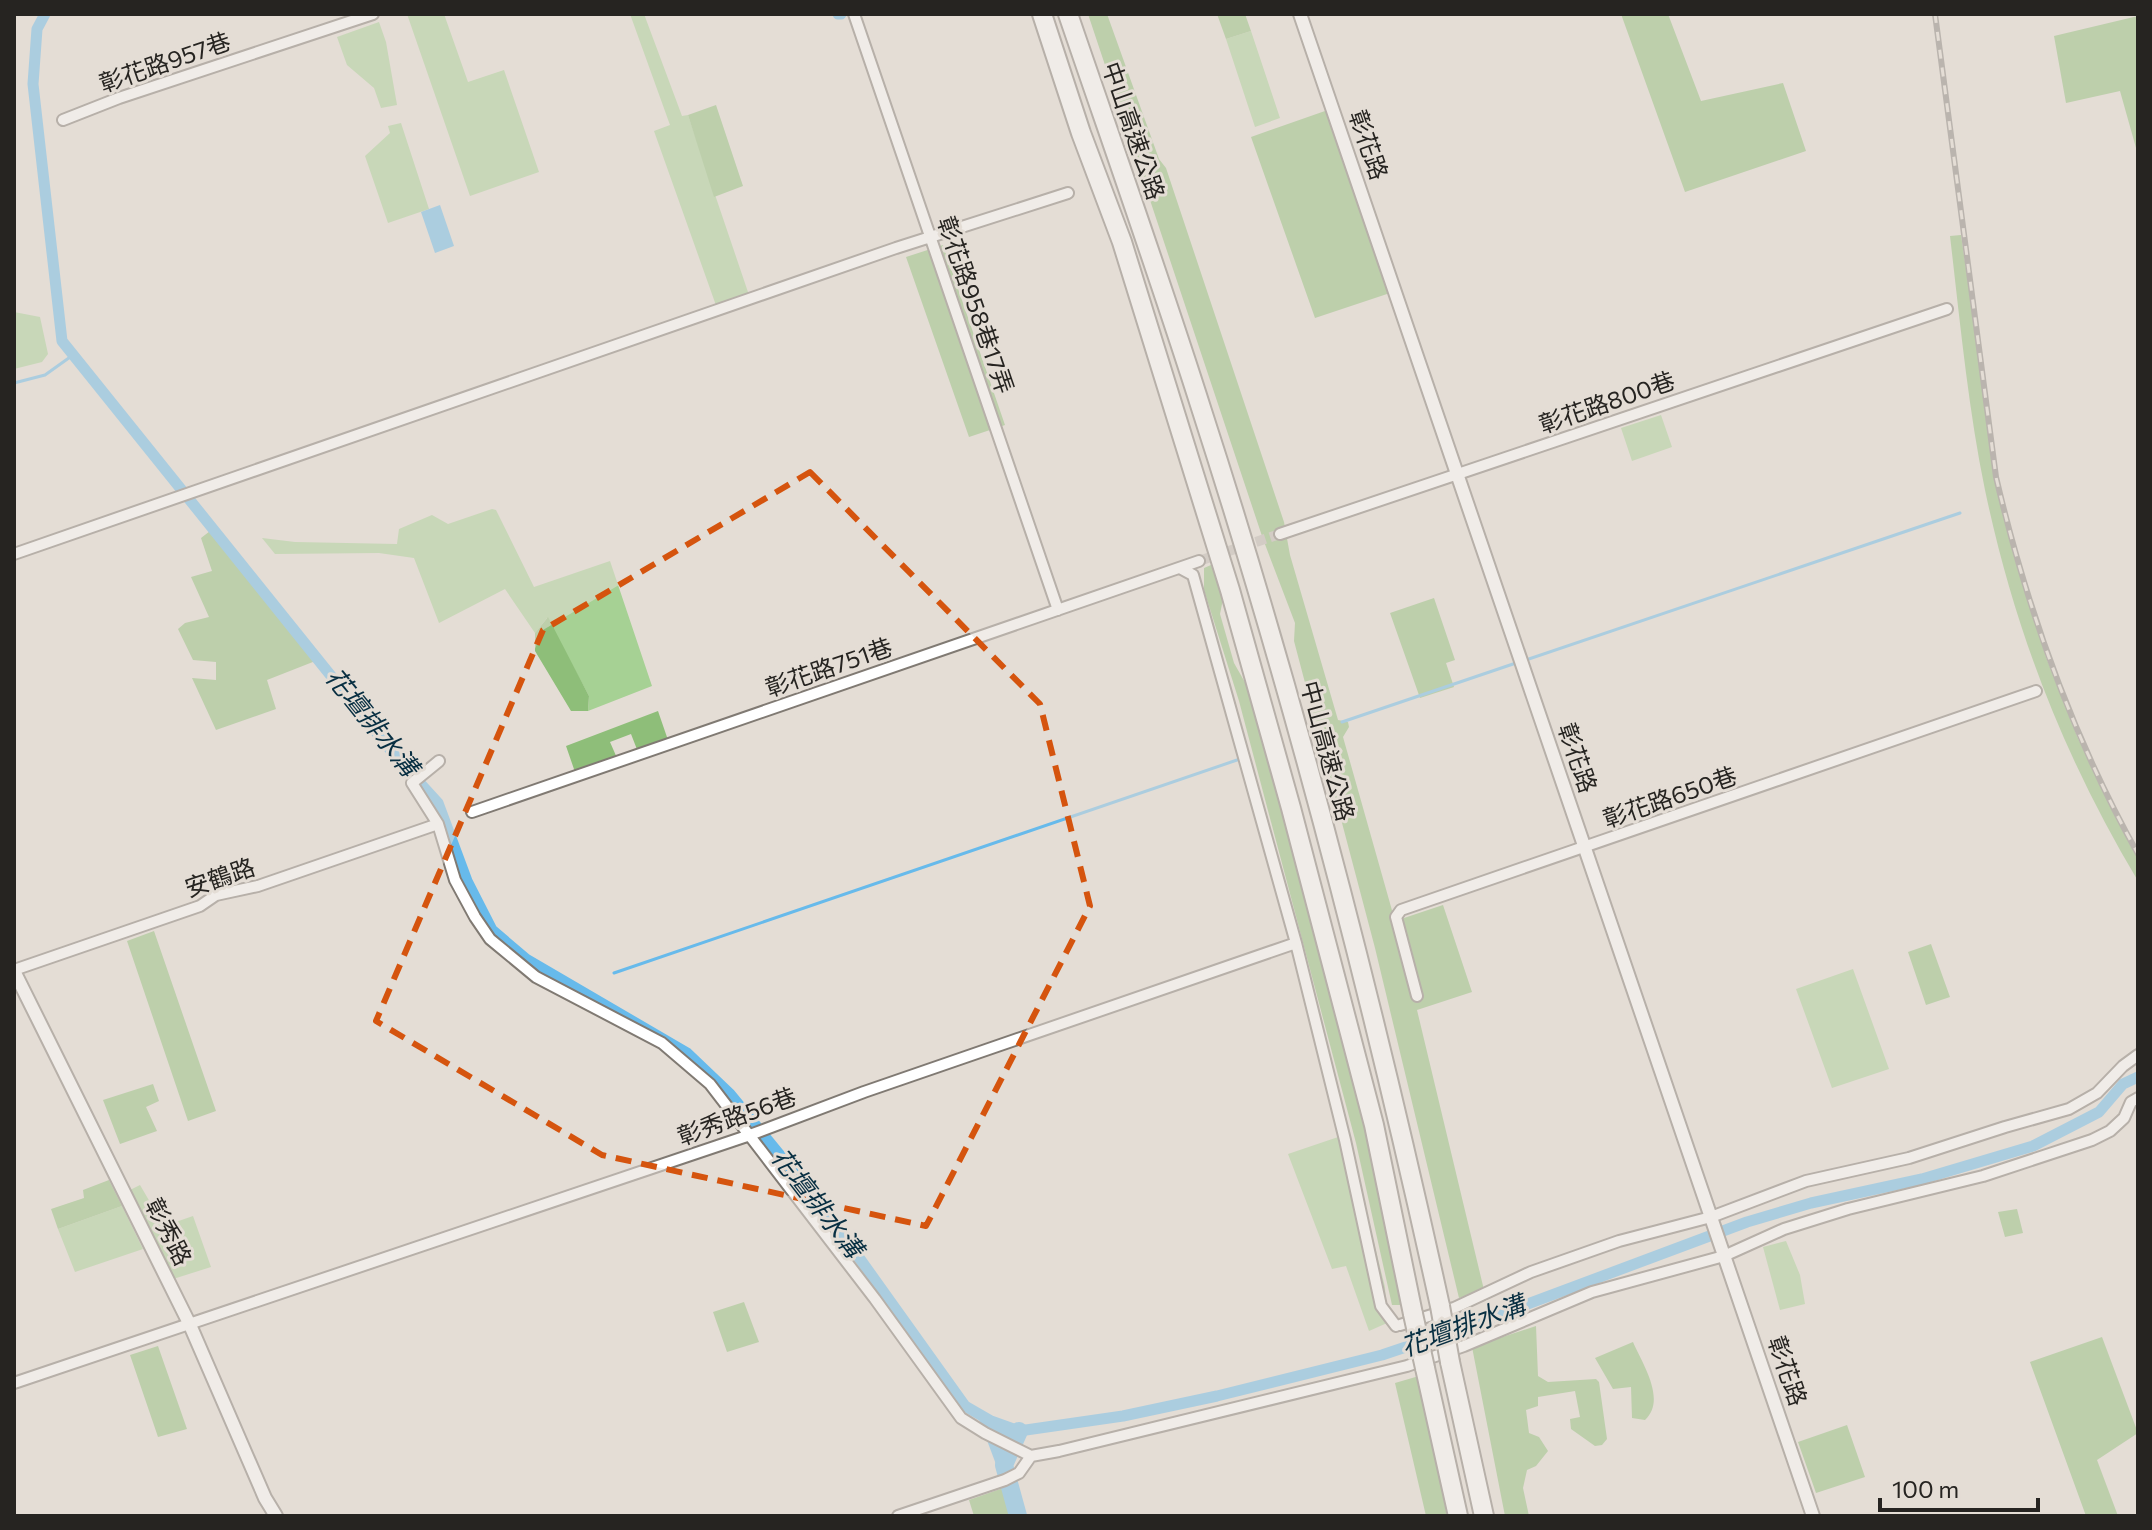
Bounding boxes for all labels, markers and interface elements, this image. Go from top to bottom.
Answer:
street label: 彰花路957巷 [95,26,234,98]
street label: 中山高速公路 [1097,58,1172,203]
street label: 彰花路 [1344,106,1395,183]
street label: 彰花路958巷17弄 [932,212,1020,397]
street label: 彰花路800巷 [1535,365,1678,438]
street label: 彰花路751巷 [761,631,896,702]
water label: 花壇排水溝 [320,661,429,784]
street label: 中山高速公路 [1296,677,1361,824]
street label: 彰花路 [1553,719,1604,796]
street label: 彰花路650巷 [1599,760,1740,833]
street label: 安鶴路 [181,851,258,902]
street label: 彰秀路56巷 [673,1081,800,1150]
water label: 花壇排水溝 [766,1141,873,1266]
street label: 彰秀路 [140,1193,199,1270]
water label: 花壇排水溝 [1396,1286,1533,1361]
street label: 彰花路 [1763,1332,1814,1409]
scale bar [1880,1462,2038,1512]
text: 100 m [1892,1474,1959,1503]

